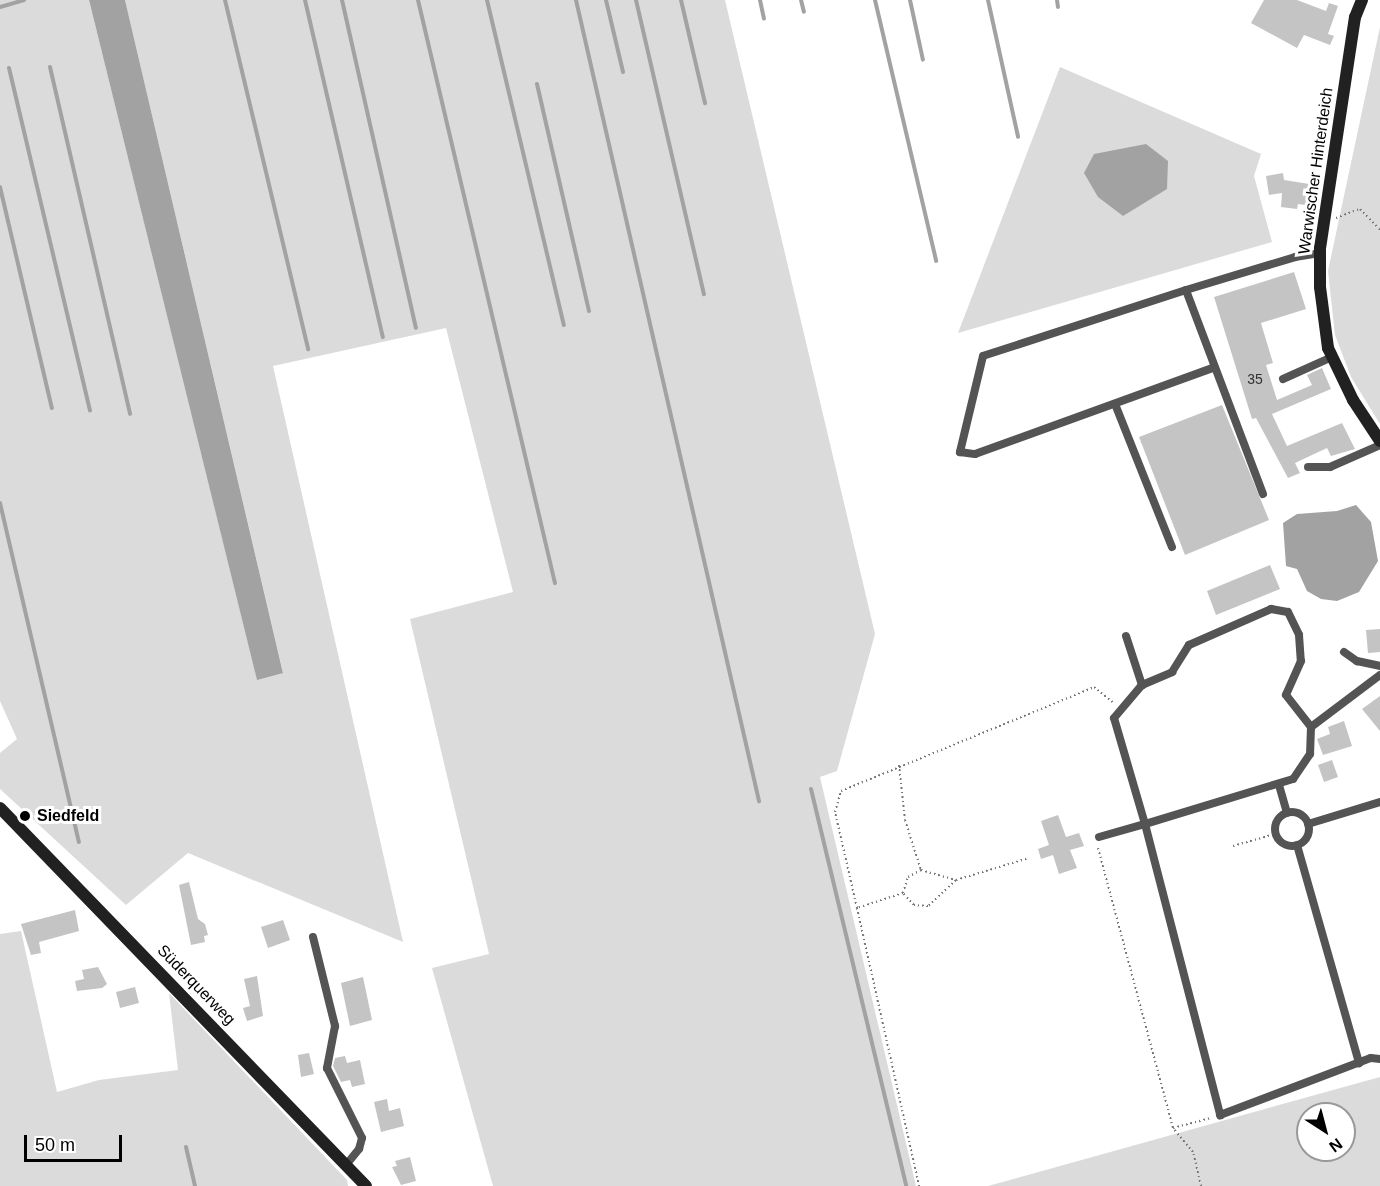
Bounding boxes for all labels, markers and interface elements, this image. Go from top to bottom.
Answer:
street label: Warwischer Hinterdeich [1295,86,1337,256]
house number: 35 [1247,371,1263,387]
place label: Siedfeld [37,806,99,826]
marker: Siedfeld [18,809,32,823]
street label: Süderquerweg [153,941,239,1029]
north arrow [1296,1102,1356,1162]
scale bar [27,1123,124,1161]
text: 50 m [35,1135,75,1155]
text: N [1326,1135,1345,1156]

